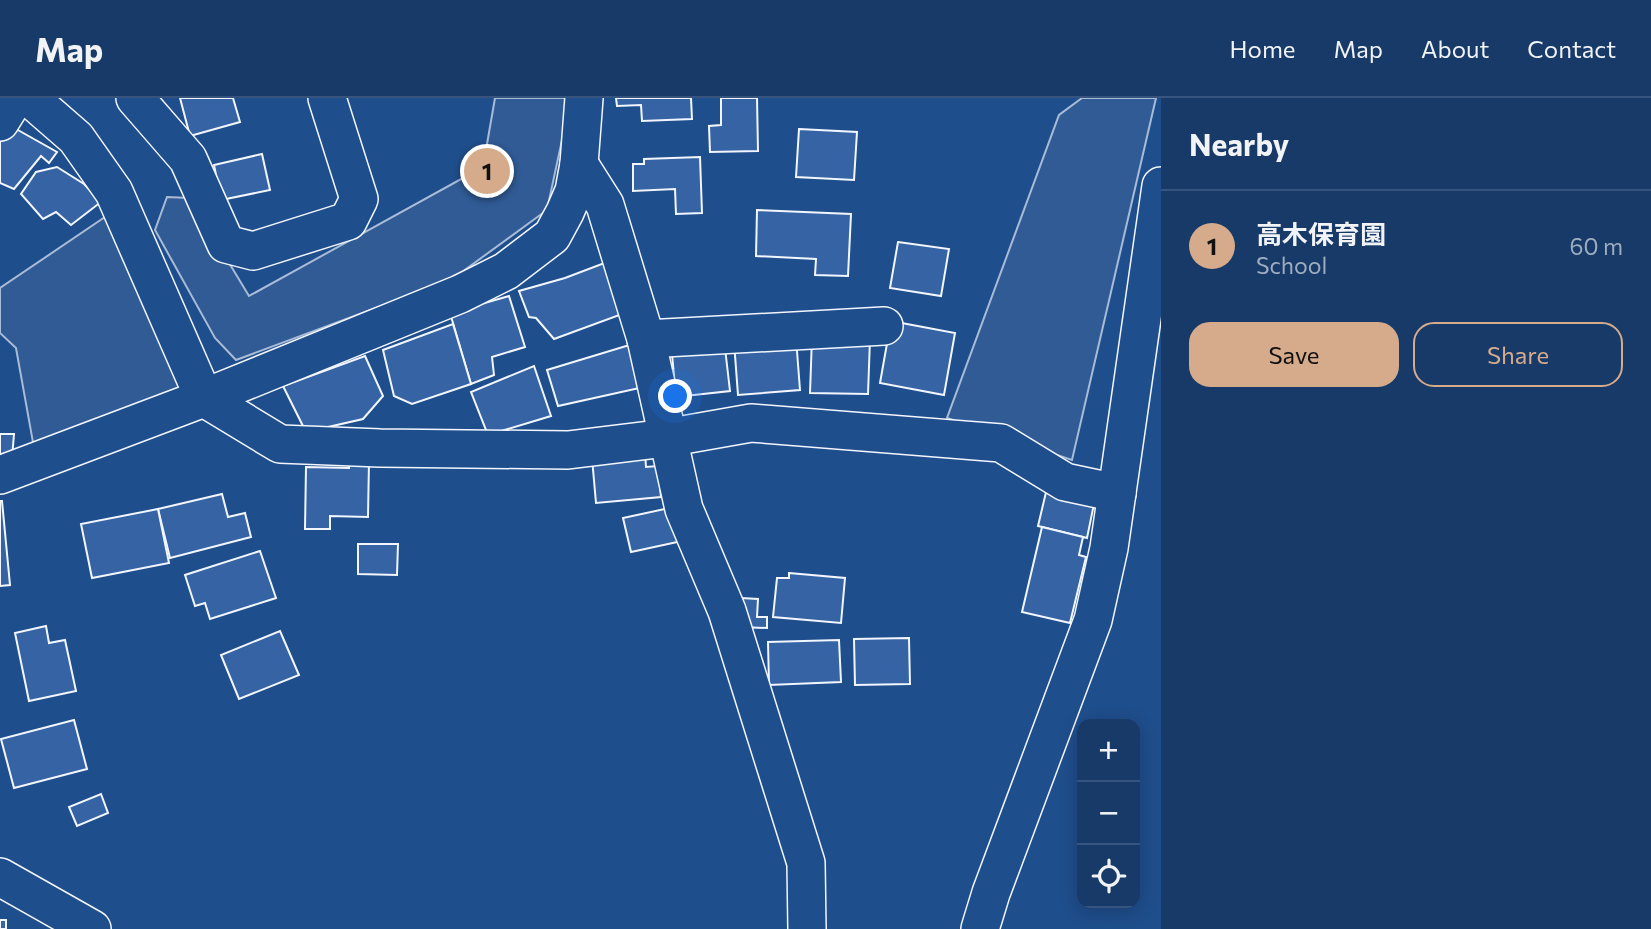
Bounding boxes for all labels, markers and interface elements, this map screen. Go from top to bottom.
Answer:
text: Map [35,28,103,69]
text: Home [1230,34,1296,63]
text: Map [1334,34,1383,63]
text: About [1421,34,1489,63]
text: Contact [1527,34,1616,63]
text: Nearby [1189,125,1289,162]
pin: 1 [464,145,510,197]
text: 高木保育園 [1256,218,1386,249]
text: 1 [1207,232,1217,260]
text: 60 m [1570,232,1623,260]
text: School [1256,251,1327,279]
button: Save [1189,322,1399,387]
button: Share [1413,322,1623,387]
your location [658,379,692,413]
map controls [1077,719,1140,908]
button: + [1077,719,1140,782]
button: − [1077,782,1140,845]
button: locate [1077,845,1140,908]

